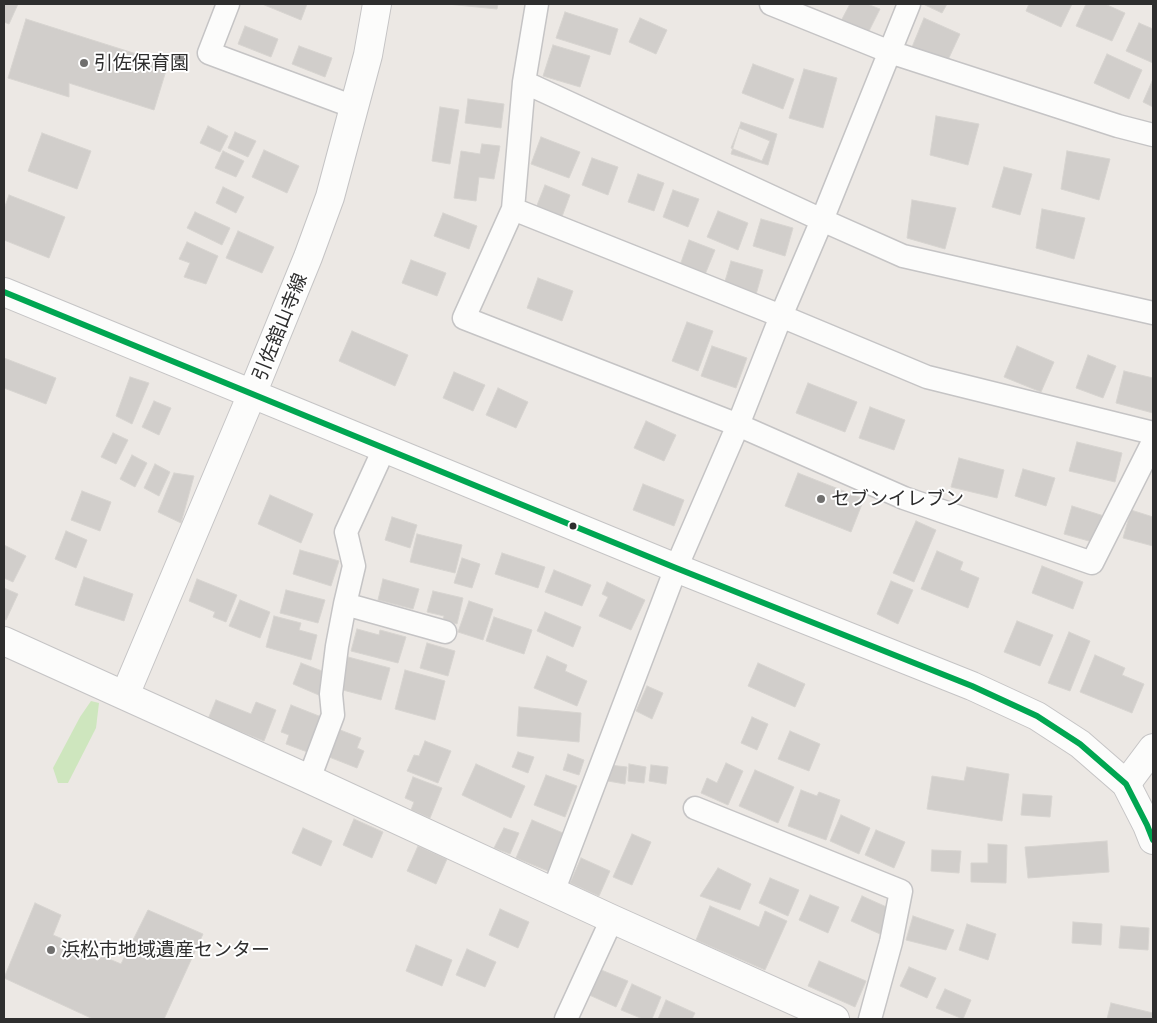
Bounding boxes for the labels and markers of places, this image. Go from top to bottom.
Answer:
place label: 引佐保育園 [94,52,189,74]
marker: 引佐保育園 [78,57,90,69]
place label: セブンイレブン [831,488,964,510]
marker: セブンイレブン [815,493,827,505]
unlabelled marker [568,521,578,531]
place label: 浜松市地域遺産センター [61,939,270,961]
marker: 浜松市地域遺産センター [45,944,57,956]

